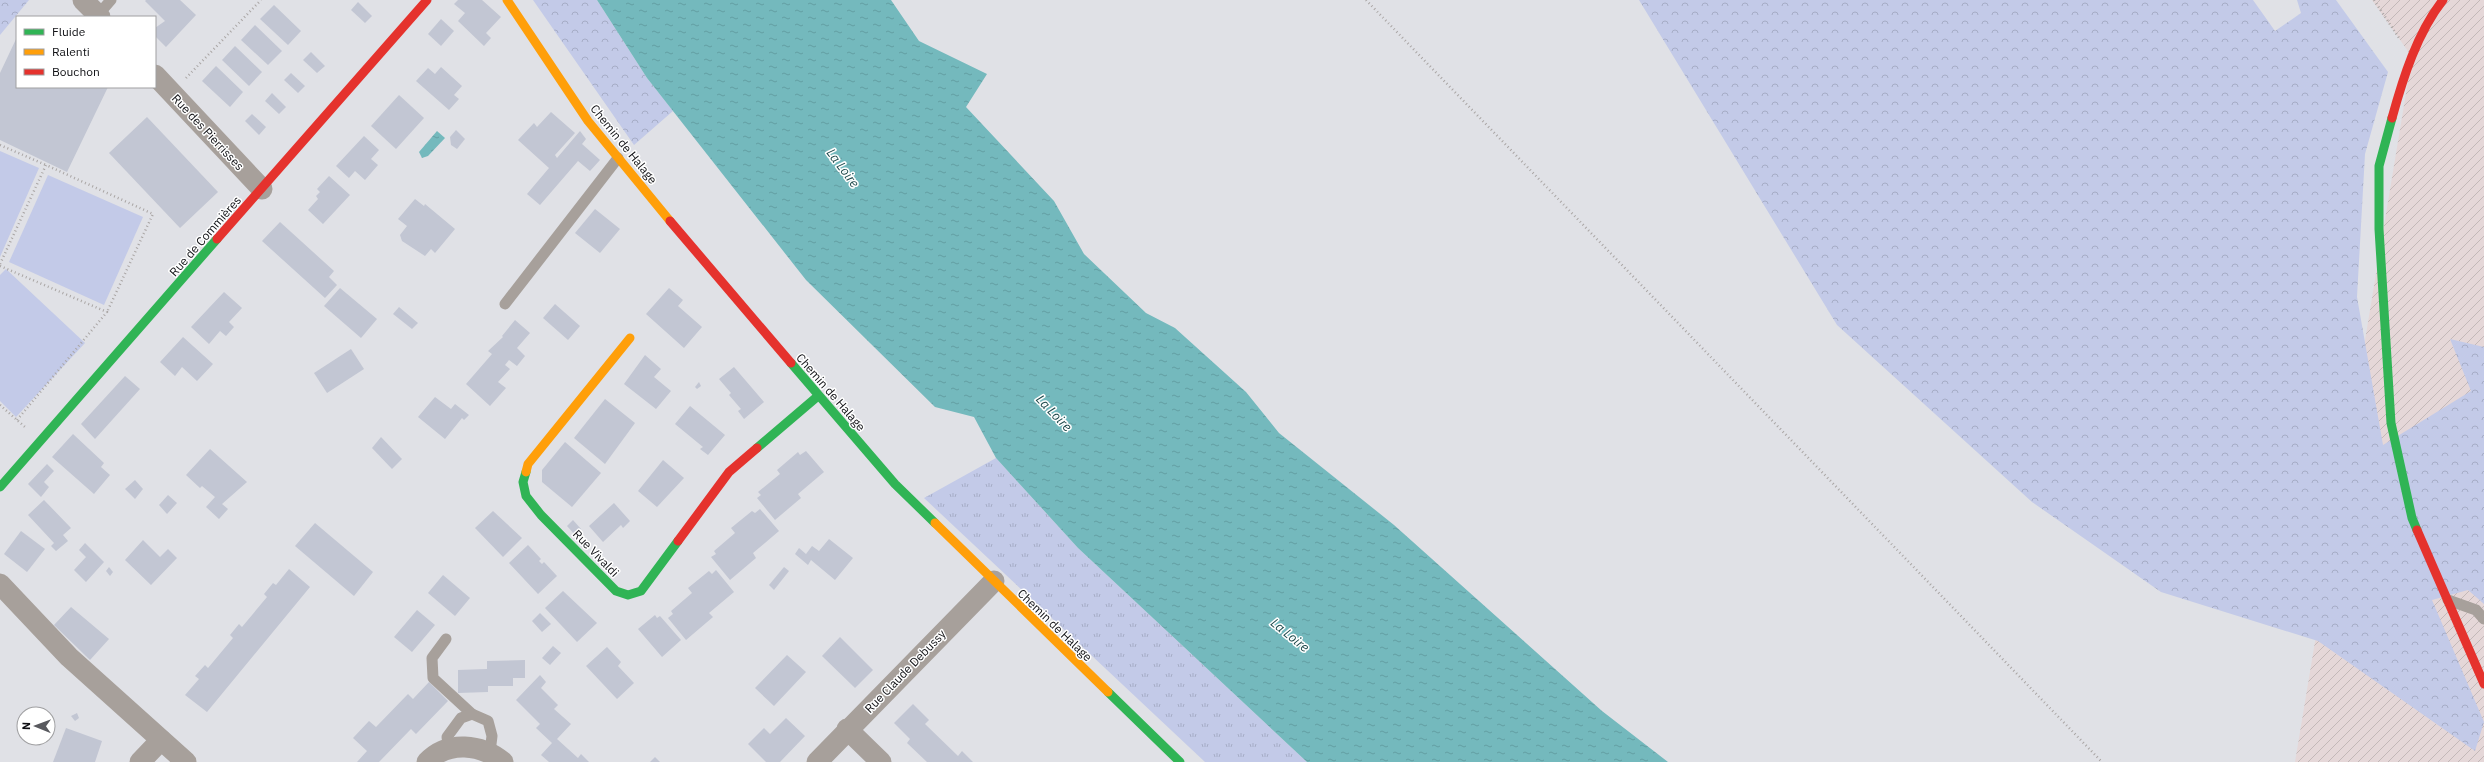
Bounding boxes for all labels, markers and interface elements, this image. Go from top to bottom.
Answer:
legend [16,16,156,88]
text: Fluide [52,24,86,39]
text: Ralenti [52,44,90,59]
text: Bouchon [52,64,100,79]
street label: Rue des Pierrisses [169,91,247,173]
street label: Chemin de Halage [587,101,661,187]
water label: La Loire [823,145,863,191]
street label: Rue de Commières [166,193,244,279]
street label: Chemin de Halage [793,350,869,434]
water label: La Loire [1032,391,1076,435]
street label: Rue Vivaldi [570,526,622,580]
street label: Chemin de Halage [1015,586,1096,665]
water label: La Loire [1267,614,1313,656]
street label: Rue Claude Debussy [861,626,949,716]
north arrow [16,706,56,746]
text: N [19,722,33,730]

